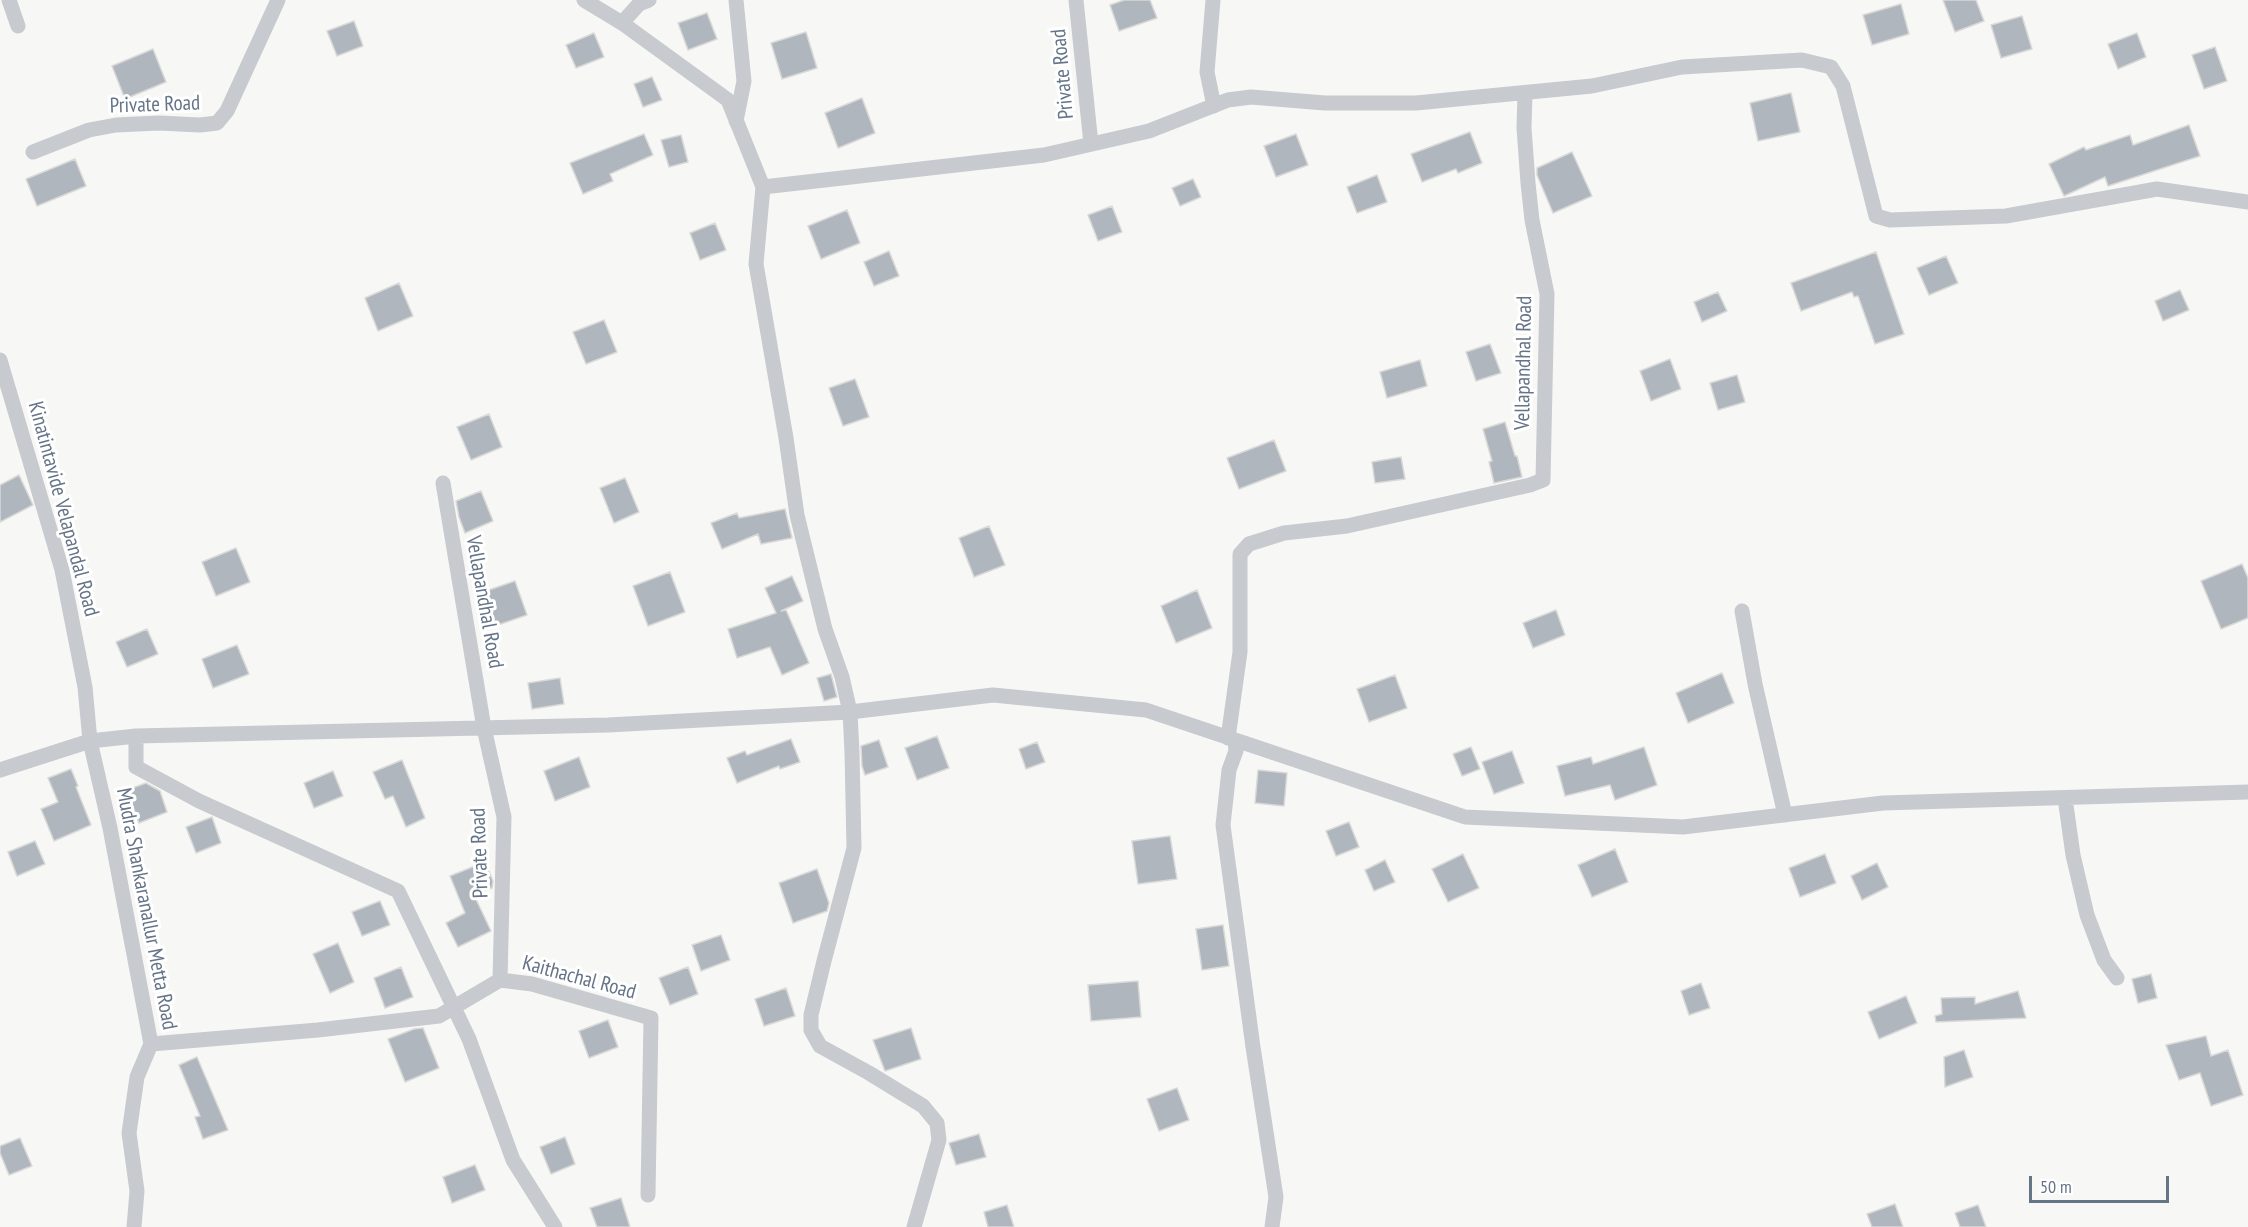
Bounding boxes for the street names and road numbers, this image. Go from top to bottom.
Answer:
street label: Private Road [1047,28,1079,120]
street label: Private Road [109,91,201,119]
street label: Vellapandhal Road [1510,296,1538,430]
street label: Kinatintavide Velapandal Road [22,399,104,619]
street label: Vellapandhal Road [460,534,508,670]
street label: Mudra Shankaranallur Metta Road [110,786,182,1032]
street label: Private Road [466,807,494,899]
street label: Kaithachal Road [519,951,639,1005]

